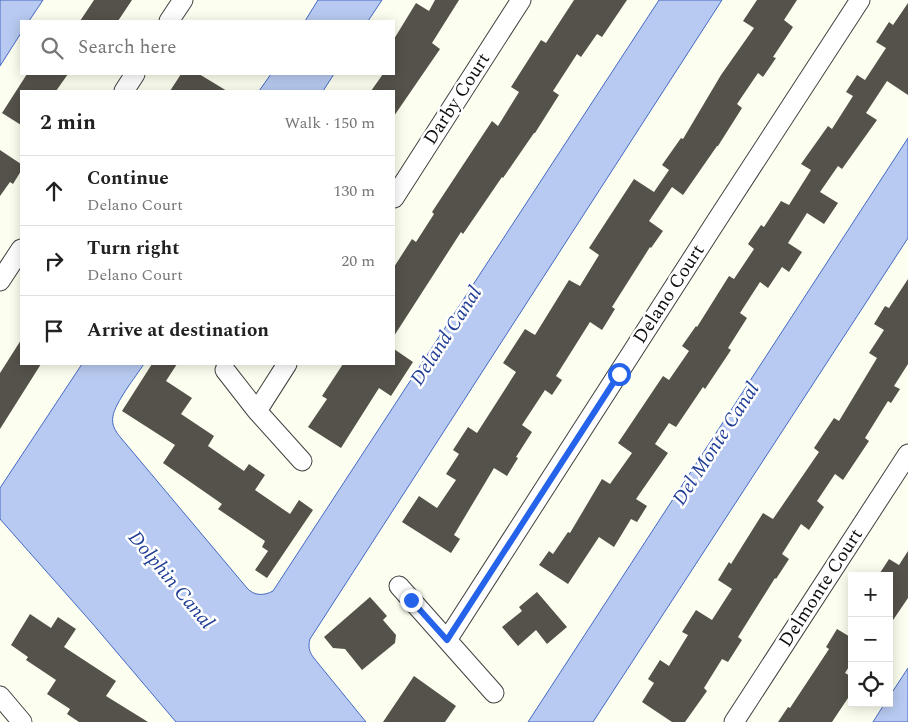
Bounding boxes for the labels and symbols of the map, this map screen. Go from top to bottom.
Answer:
street label: Darby Court [416,47,498,151]
street label: Delano Court [626,238,712,350]
water label: Deland Canal [403,280,489,392]
route start [608,363,631,386]
water label: Del Monte Canal [665,377,767,511]
street label: Delmonte Court [772,523,871,653]
water label: Dolphin Canal [121,524,221,636]
route end [400,589,423,612]

